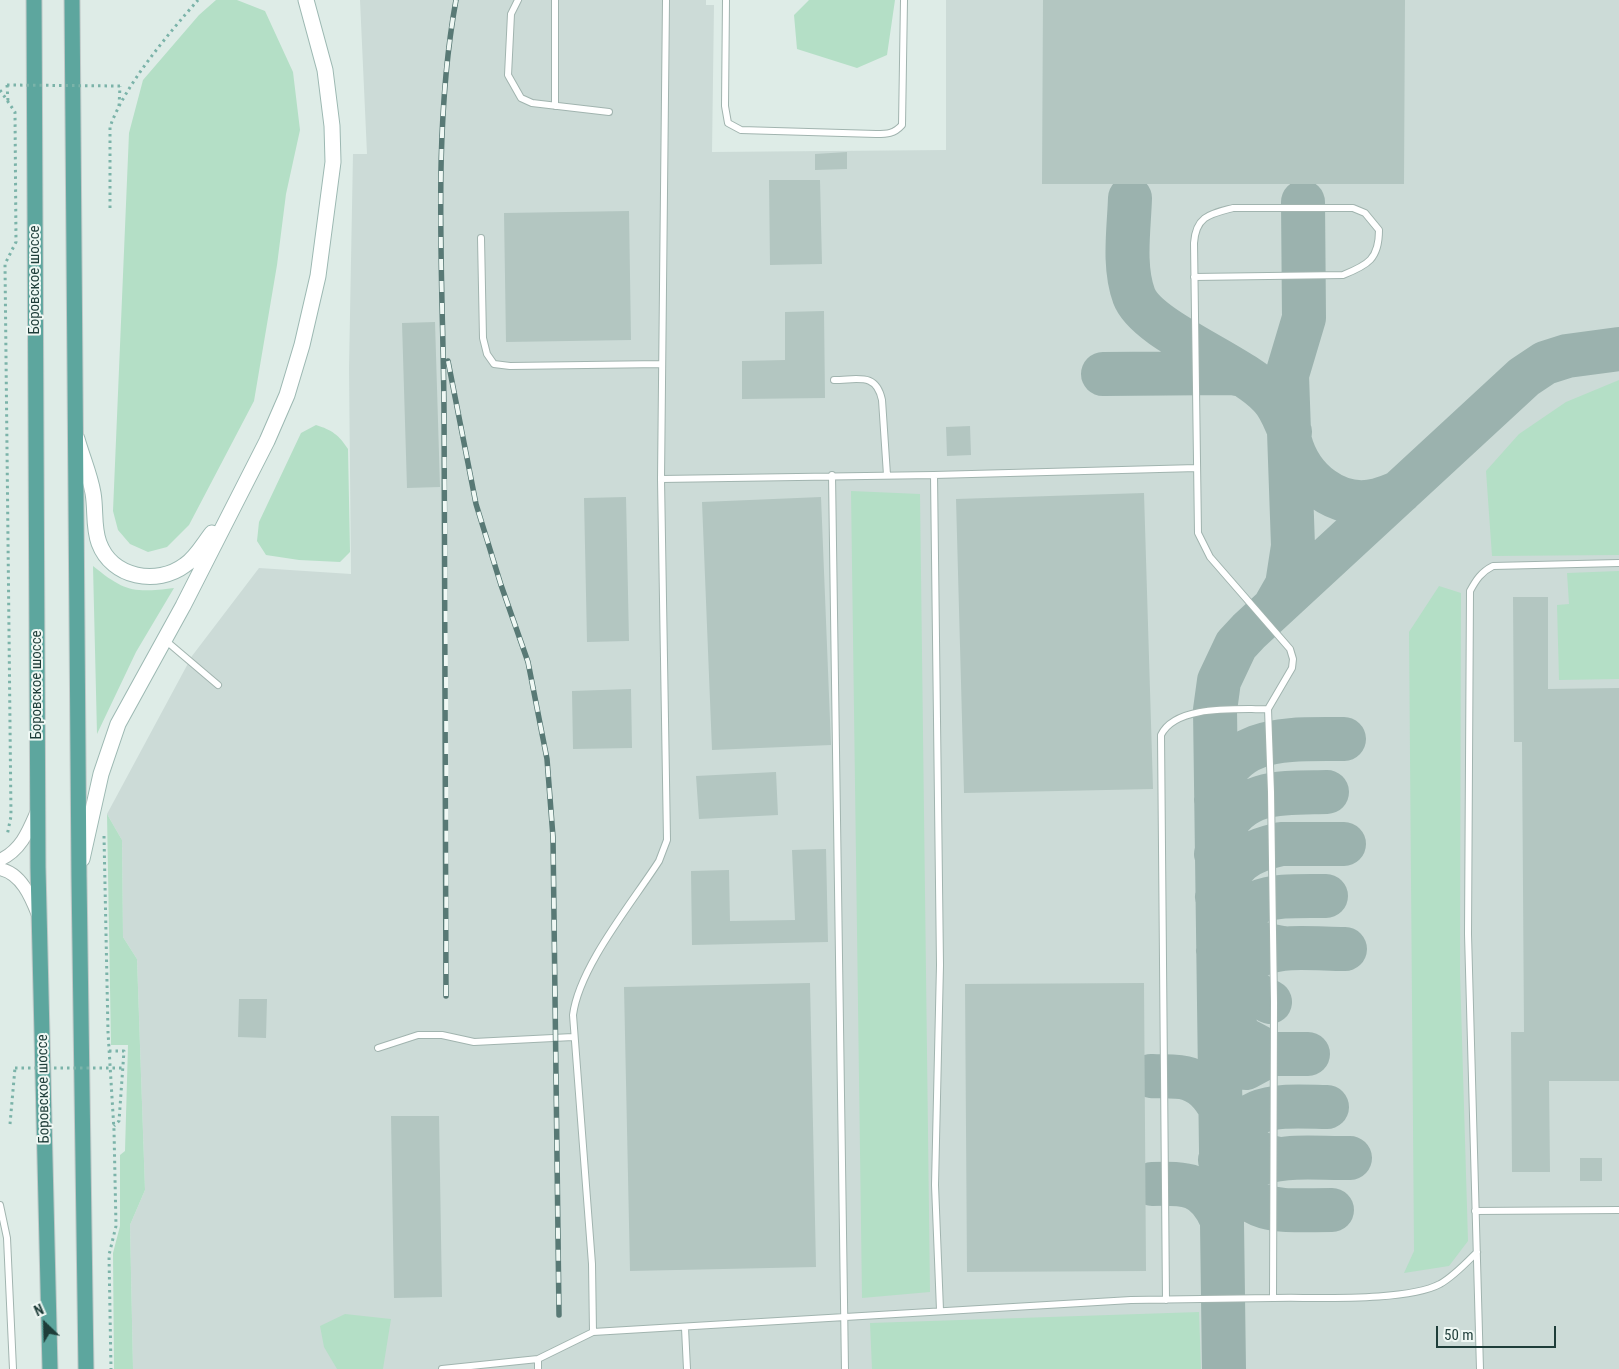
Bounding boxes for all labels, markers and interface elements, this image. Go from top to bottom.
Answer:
street label: Боровское шоссе [26,225,44,335]
street label: Боровское шоссе [28,630,46,740]
street label: Боровское шоссе [34,1034,54,1144]
north arrow [20,1299,70,1349]
text: N [32,1301,46,1319]
scale bar [1439,1316,1559,1348]
text: 50 m [1444,1326,1474,1344]

